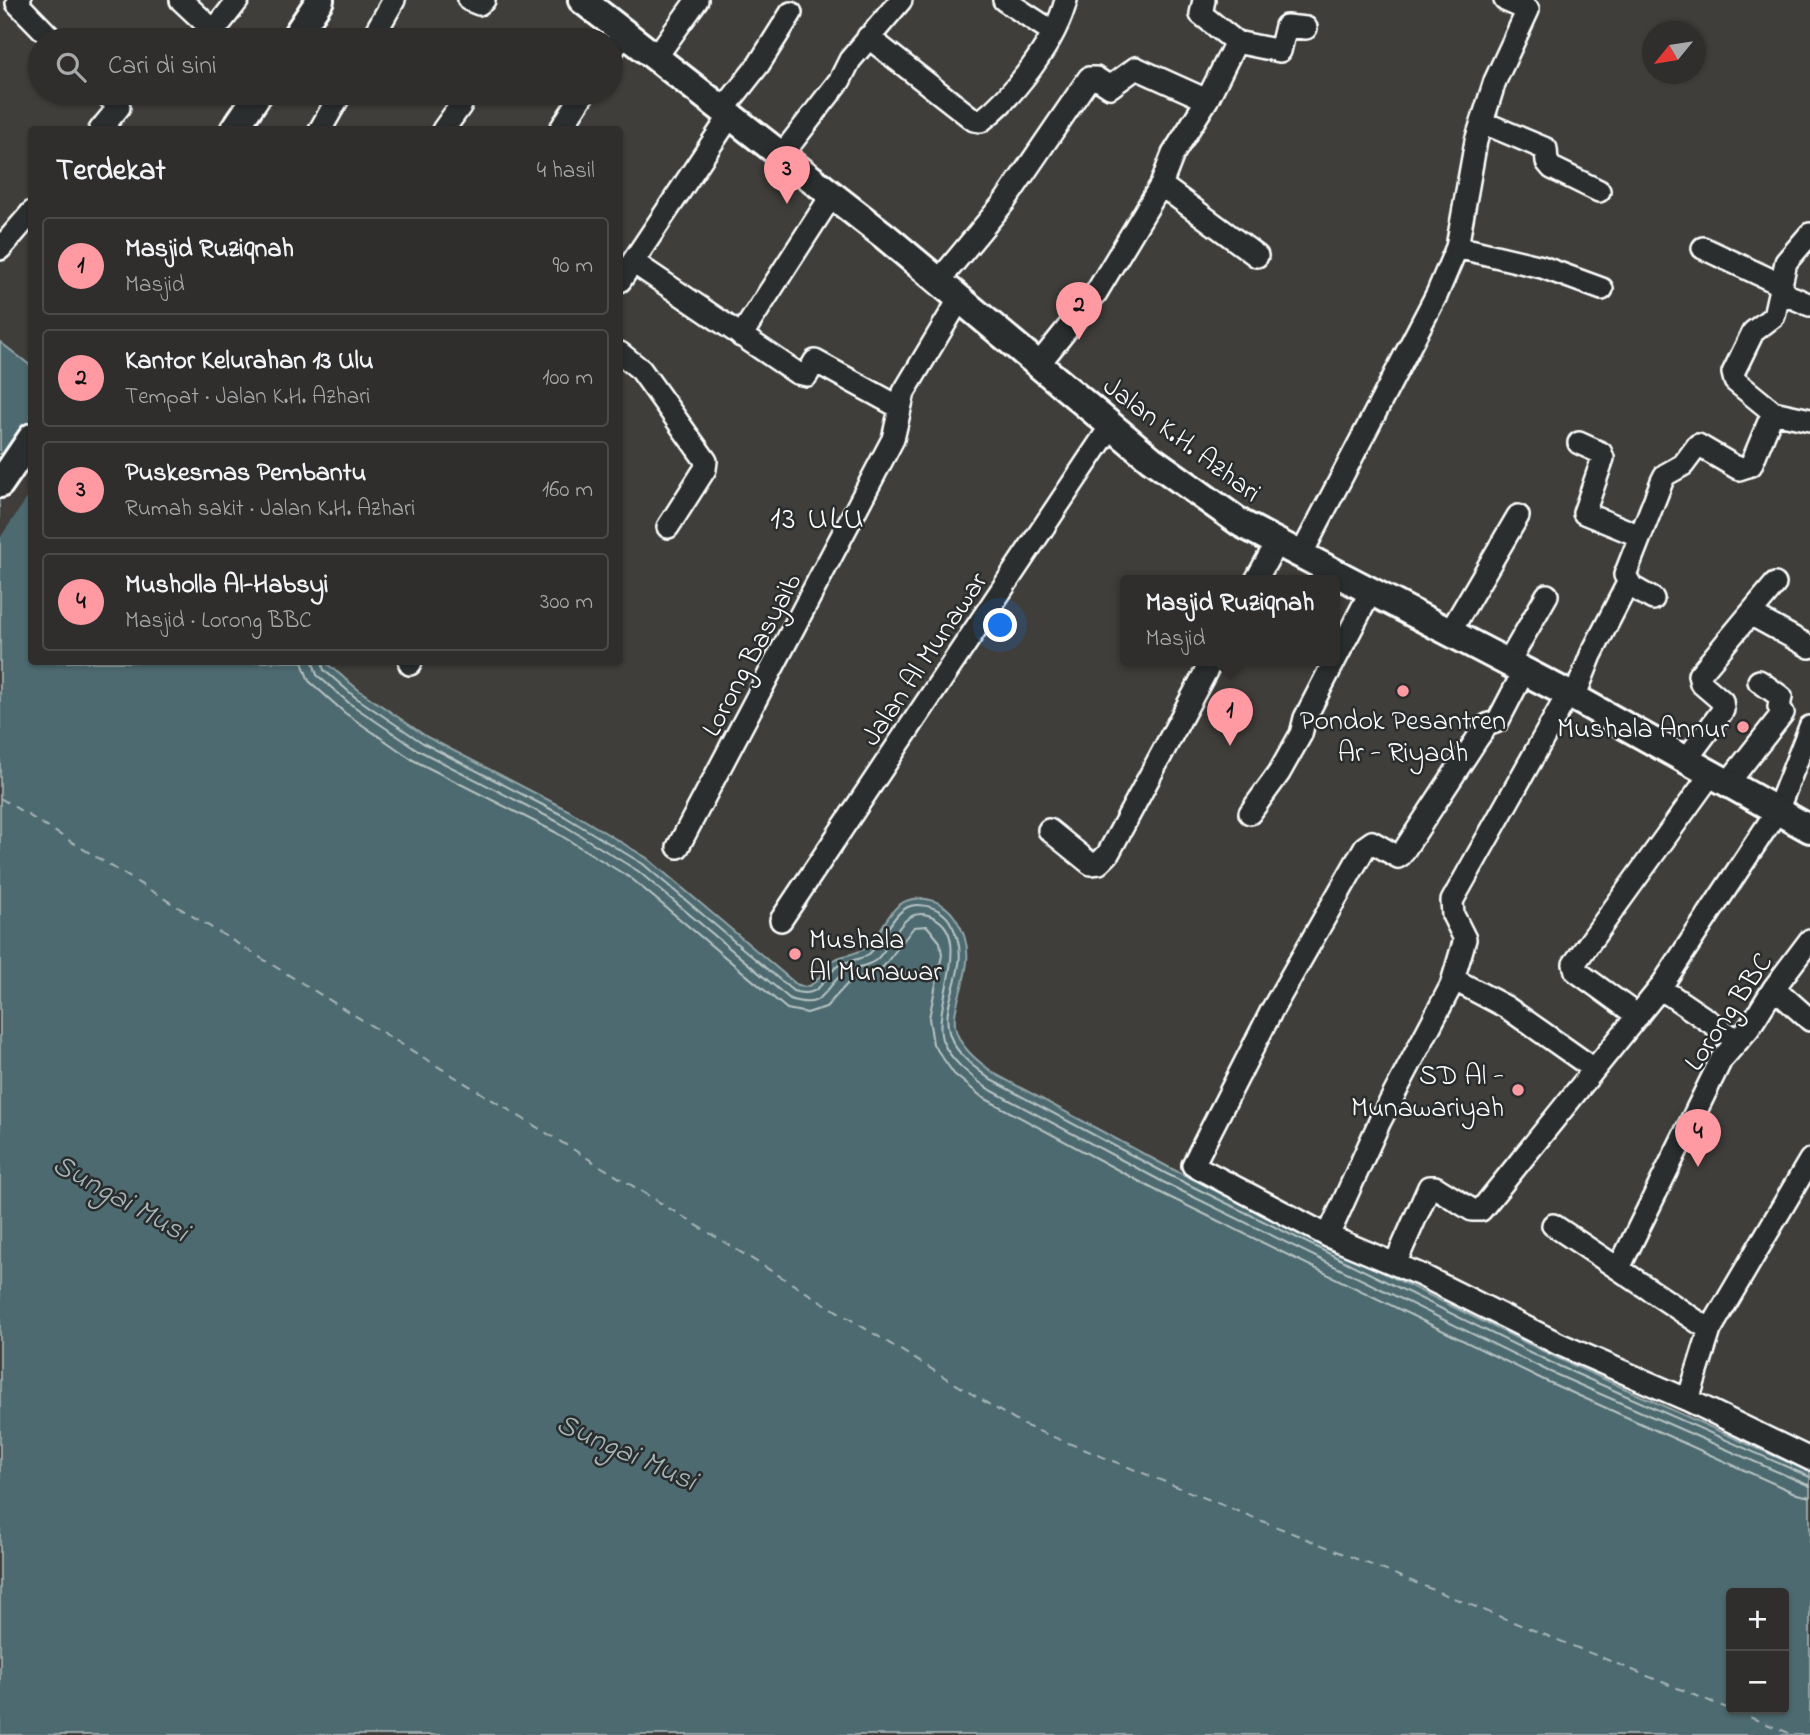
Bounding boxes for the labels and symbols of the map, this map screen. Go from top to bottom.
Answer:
north arrow [1642,21,1705,84]
pin: 3 [764,146,810,204]
pin: 2 [1056,282,1102,340]
street label: Jalan K.H. Azhari [1093,368,1269,514]
district label: 13 ULU [770,497,866,544]
street label: Jalan Al Munawar [852,564,1000,755]
street label: Lorong Basyaib [693,566,814,745]
your location [983,608,1017,642]
marker: Pondok Pesantren Ar - Riyadh [1395,683,1411,699]
pin: 1 [1207,688,1253,746]
place label: Pondok Pesantren Ar - Riyadh [1300,702,1506,775]
place label: Mushala Annur [1557,710,1729,751]
marker: Mushala Annur [1735,719,1751,735]
place label: Mushala Al Munawar [809,921,942,994]
marker: Mushala Al Munawar [787,946,803,962]
street label: Lorong BBC [1675,946,1785,1080]
place label: SD Al - Munawariyah [1351,1057,1504,1130]
marker: SD Al - Munawariyah [1510,1082,1526,1098]
pin: 4 [1675,1109,1721,1167]
water label: Sungai Musi [43,1144,198,1256]
water label: Sungai Musi [548,1403,705,1505]

